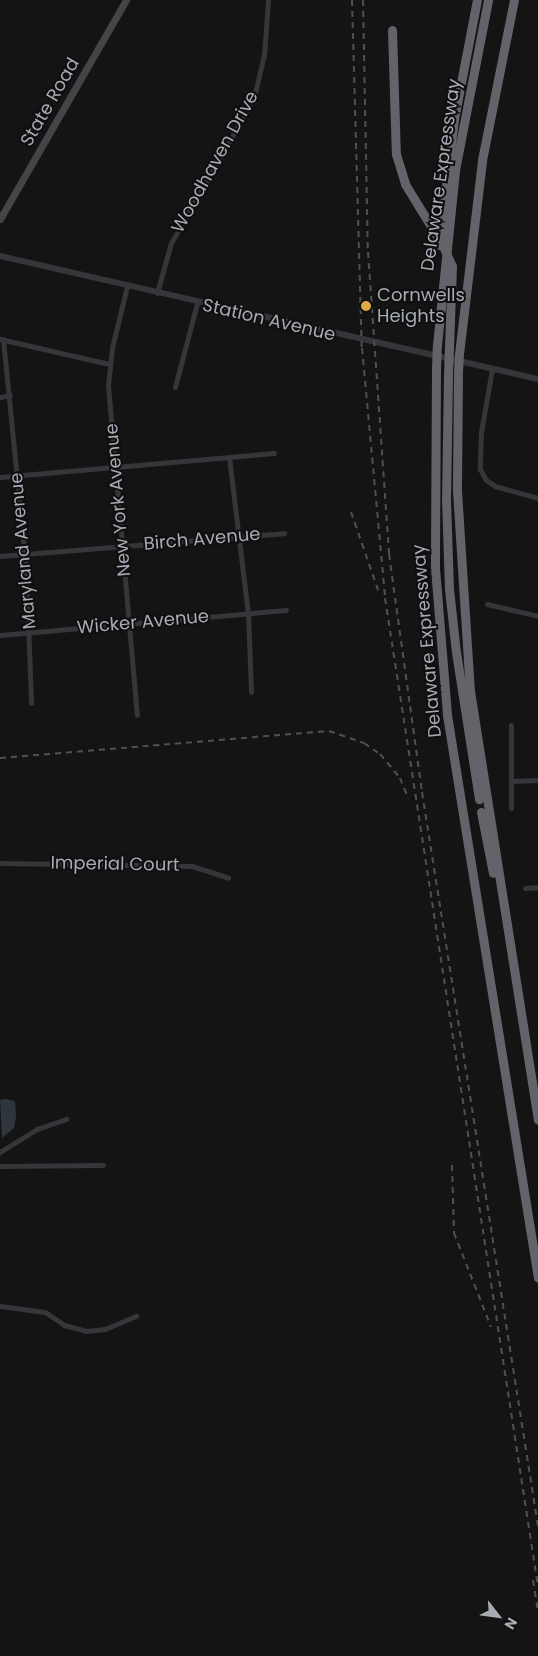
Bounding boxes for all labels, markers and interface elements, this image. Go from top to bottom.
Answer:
street label: State Road [16,54,84,150]
street label: Delaware Expressway [417,78,465,272]
street label: Woodhaven Drive [167,87,263,237]
place label: Cornwells Heights [377,285,465,328]
street label: Station Avenue [200,294,338,346]
marker: Cornwells Heights [359,299,373,313]
street label: New York Avenue [101,422,135,578]
street label: Maryland Avenue [5,472,41,630]
street label: Birch Avenue [143,523,261,555]
street label: Delaware Expressway [408,544,446,738]
street label: Wicker Avenue [76,605,210,639]
street label: Imperial Court [50,852,180,876]
north arrow [473,1591,523,1641]
text: N [500,1614,522,1633]

